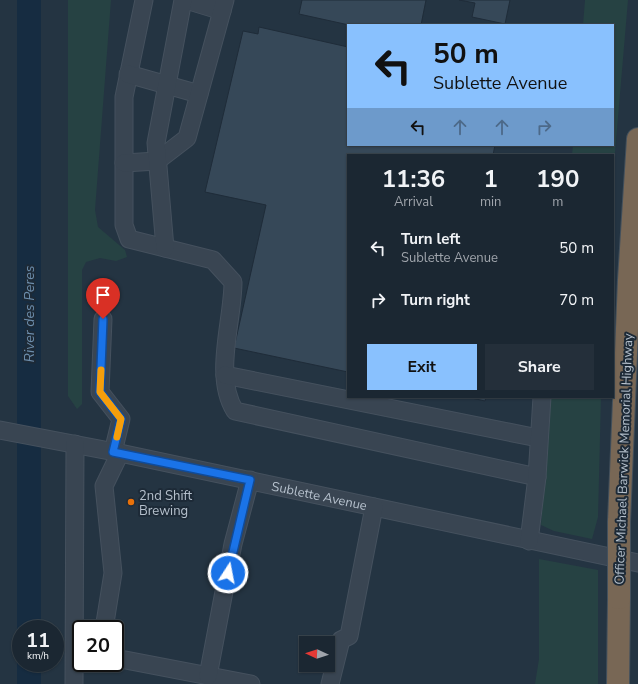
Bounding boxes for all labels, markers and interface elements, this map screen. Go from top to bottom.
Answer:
text: 50 m [433,35,499,73]
icon: left [367,40,419,92]
text: Sublette Avenue [433,71,567,95]
icon: left [407,116,429,138]
icon: ahead [449,116,471,138]
icon: ahead [491,116,513,138]
icon: right [533,116,555,138]
text: 11:36 [382,163,445,195]
text: 1 [483,163,498,195]
text: 190 [536,163,579,195]
text: Arrival [394,193,433,211]
text: min [480,193,501,211]
text: m [552,193,563,211]
text: Turn left [401,229,460,249]
icon: left [367,237,389,259]
text: 50 m [559,238,594,258]
text: Sublette Avenue [401,249,498,267]
water label: River des Peres [20,265,39,362]
pin [86,278,120,319]
icon: arrive [92,284,114,306]
icon: right [367,289,389,311]
text: Turn right [401,290,470,310]
text: 70 m [559,290,594,310]
street label: Officer Michael Barwick Memorial Highway [611,333,637,585]
button: Exit [367,344,477,390]
button: Share [485,344,594,390]
street label: Sublette Avenue [270,477,369,515]
place label: 2nd Shift Brewing [139,487,193,520]
marker: 2nd Shift Brewing [126,497,136,507]
position arrow [207,552,249,594]
speed limit sign: 20 [72,620,124,672]
text: 11 [26,627,50,654]
north arrow [299,636,335,672]
map controls [299,636,335,672]
text: km/h [27,649,49,663]

